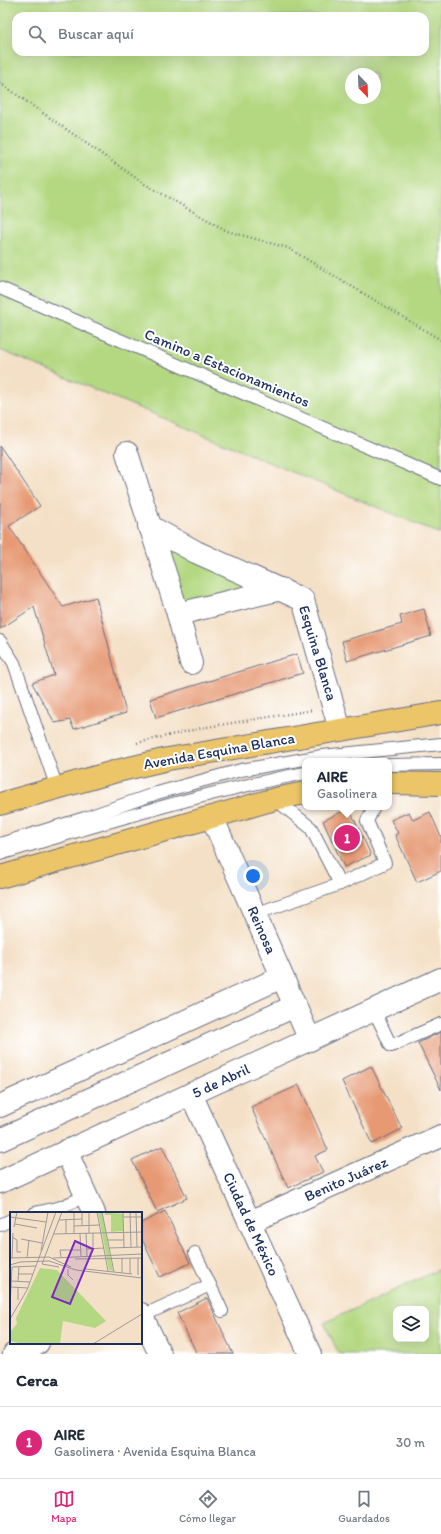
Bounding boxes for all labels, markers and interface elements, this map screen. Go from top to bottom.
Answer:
search box [12,12,429,56]
icon: search [26,23,48,45]
text: Buscar aquí [58,25,134,43]
north arrow [345,68,381,104]
street label: Camino a Estacionamientos [142,325,313,411]
street label: Esquina Blanca [295,603,341,703]
street label: Avenida Esquina Blanca [142,729,297,773]
popup [302,758,392,810]
text: AIRE [317,768,348,786]
text: Gasolinera [317,786,377,801]
pin: 1 [334,823,360,853]
your location [243,866,263,886]
street label: Reinosa [243,903,281,957]
street label: 5 de Abril [189,1060,253,1102]
street label: Benito Juárez [302,1153,390,1205]
street label: Ciudad de México [219,1169,283,1279]
inset map [10,1212,142,1344]
map controls [393,1306,429,1342]
button: layers [393,1306,429,1342]
text: Cerca [16,1370,58,1390]
text: AIRE [54,1426,85,1444]
text: 1 [26,1435,32,1450]
text: 30 m [396,1435,425,1450]
text: Gasolinera · Avenida Esquina Blanca [54,1444,256,1459]
tab: Mapa [51,1488,77,1525]
tab: Cómo llegar [179,1488,236,1525]
tab: Guardados [338,1488,390,1525]

